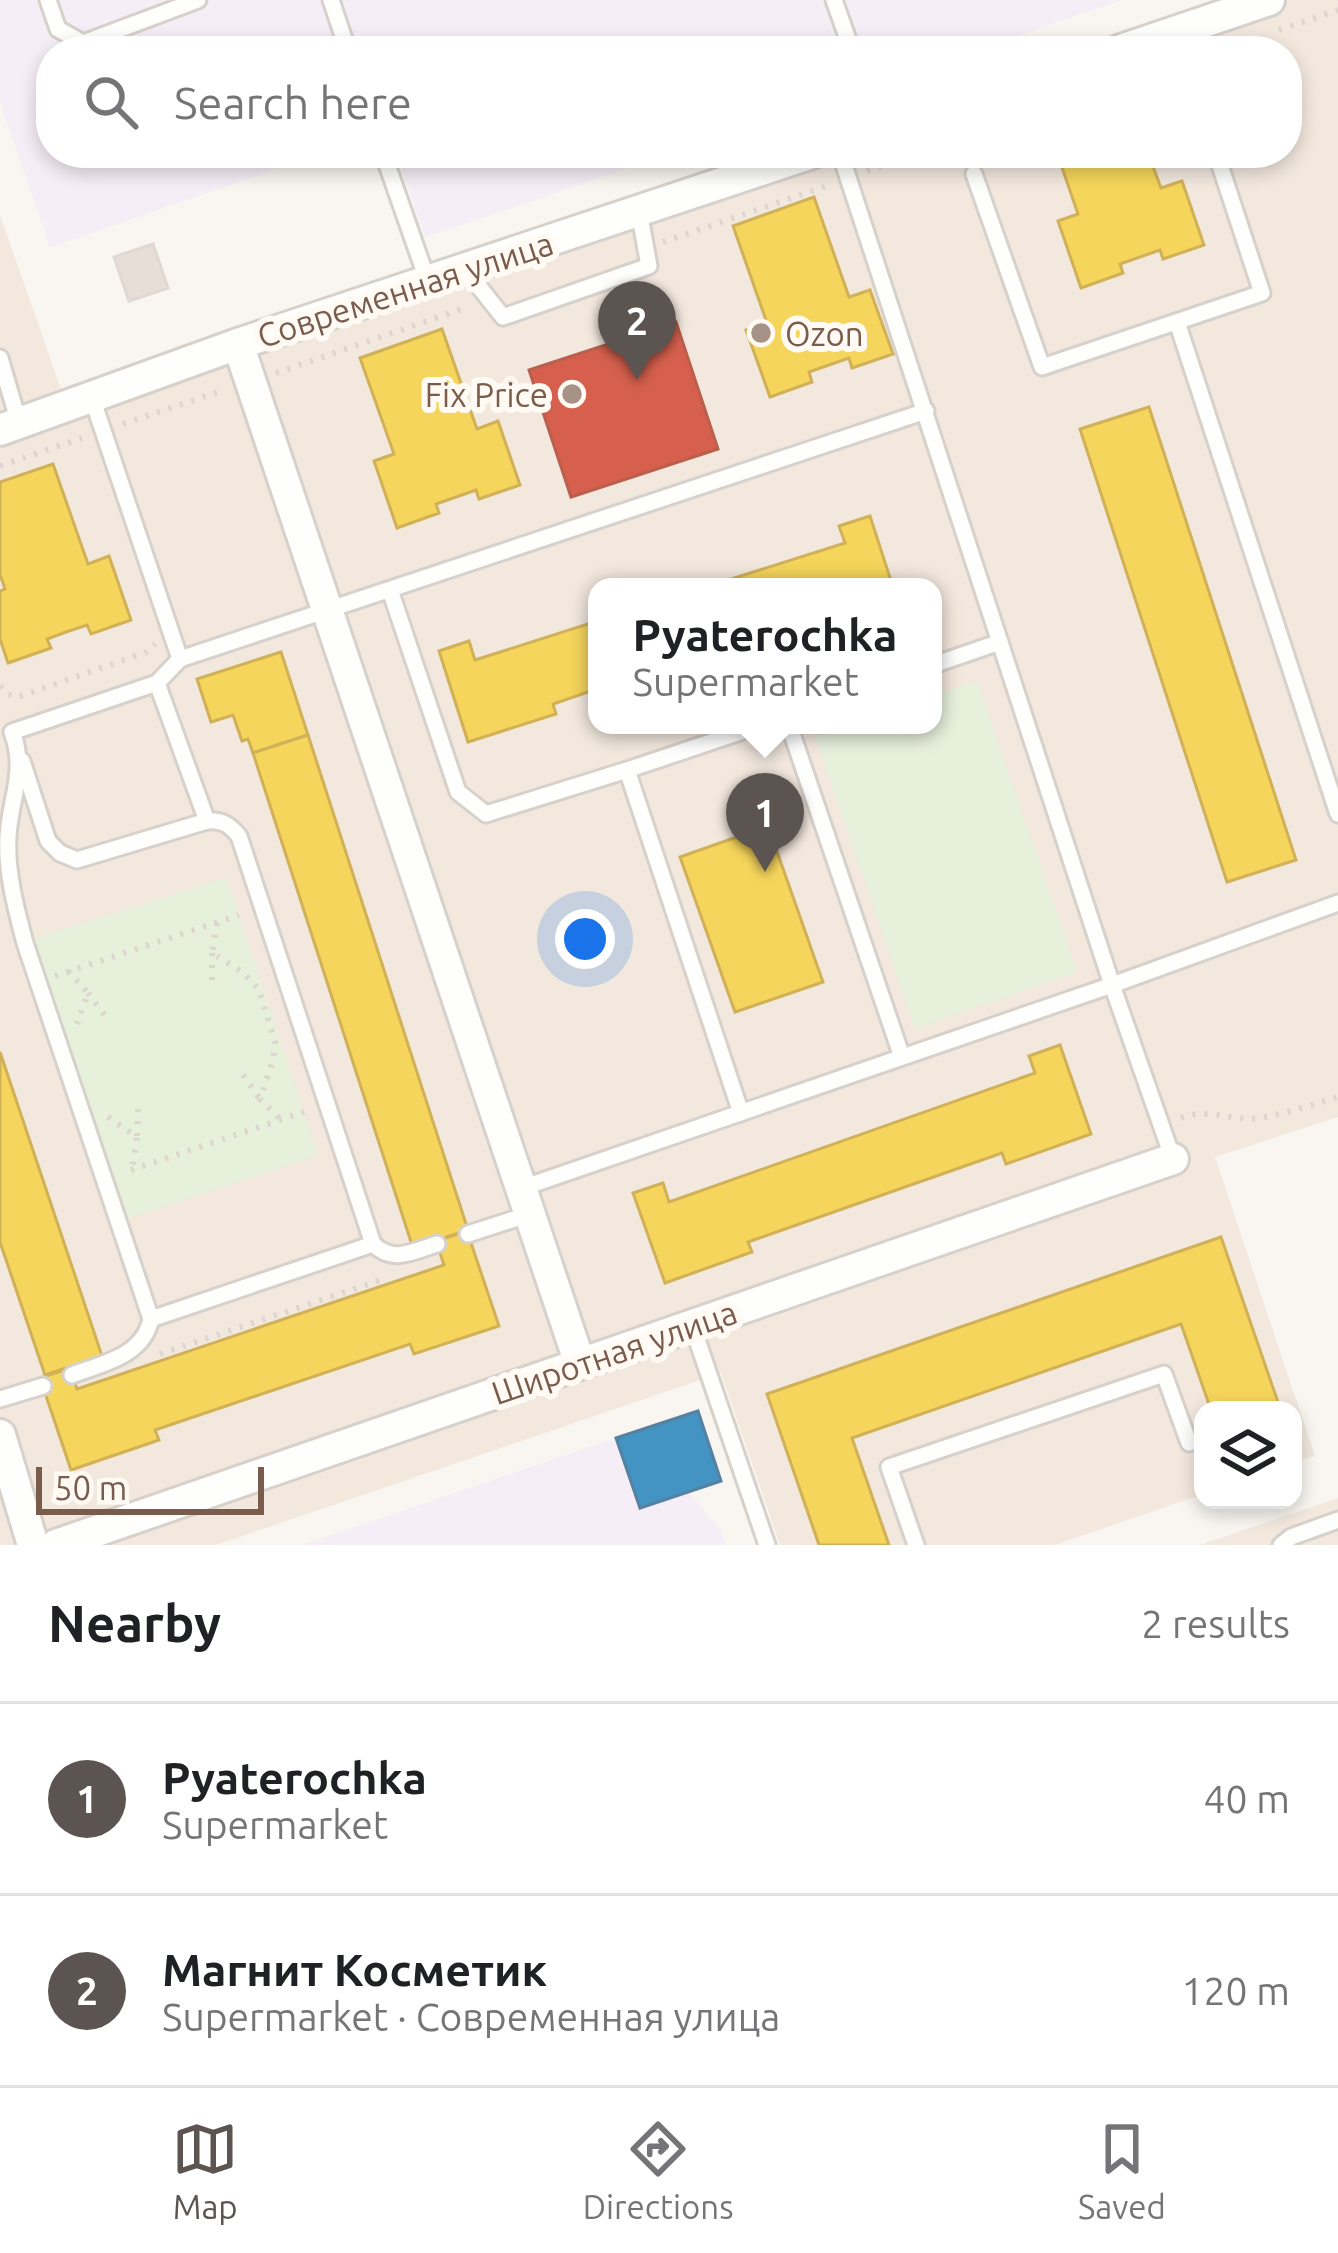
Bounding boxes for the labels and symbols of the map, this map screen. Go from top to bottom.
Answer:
street label: Современная улица [253,224,557,354]
pin: 2 [598,281,676,380]
place label: Ozon [785,315,864,352]
marker: Ozon [748,320,774,346]
place label: Fix Price [425,376,548,413]
marker: Fix Price [559,381,585,407]
pin: 1 [726,773,804,872]
your location [555,909,615,969]
street label: Широтная улица [487,1293,741,1411]
scale bar [36,1461,264,1514]

